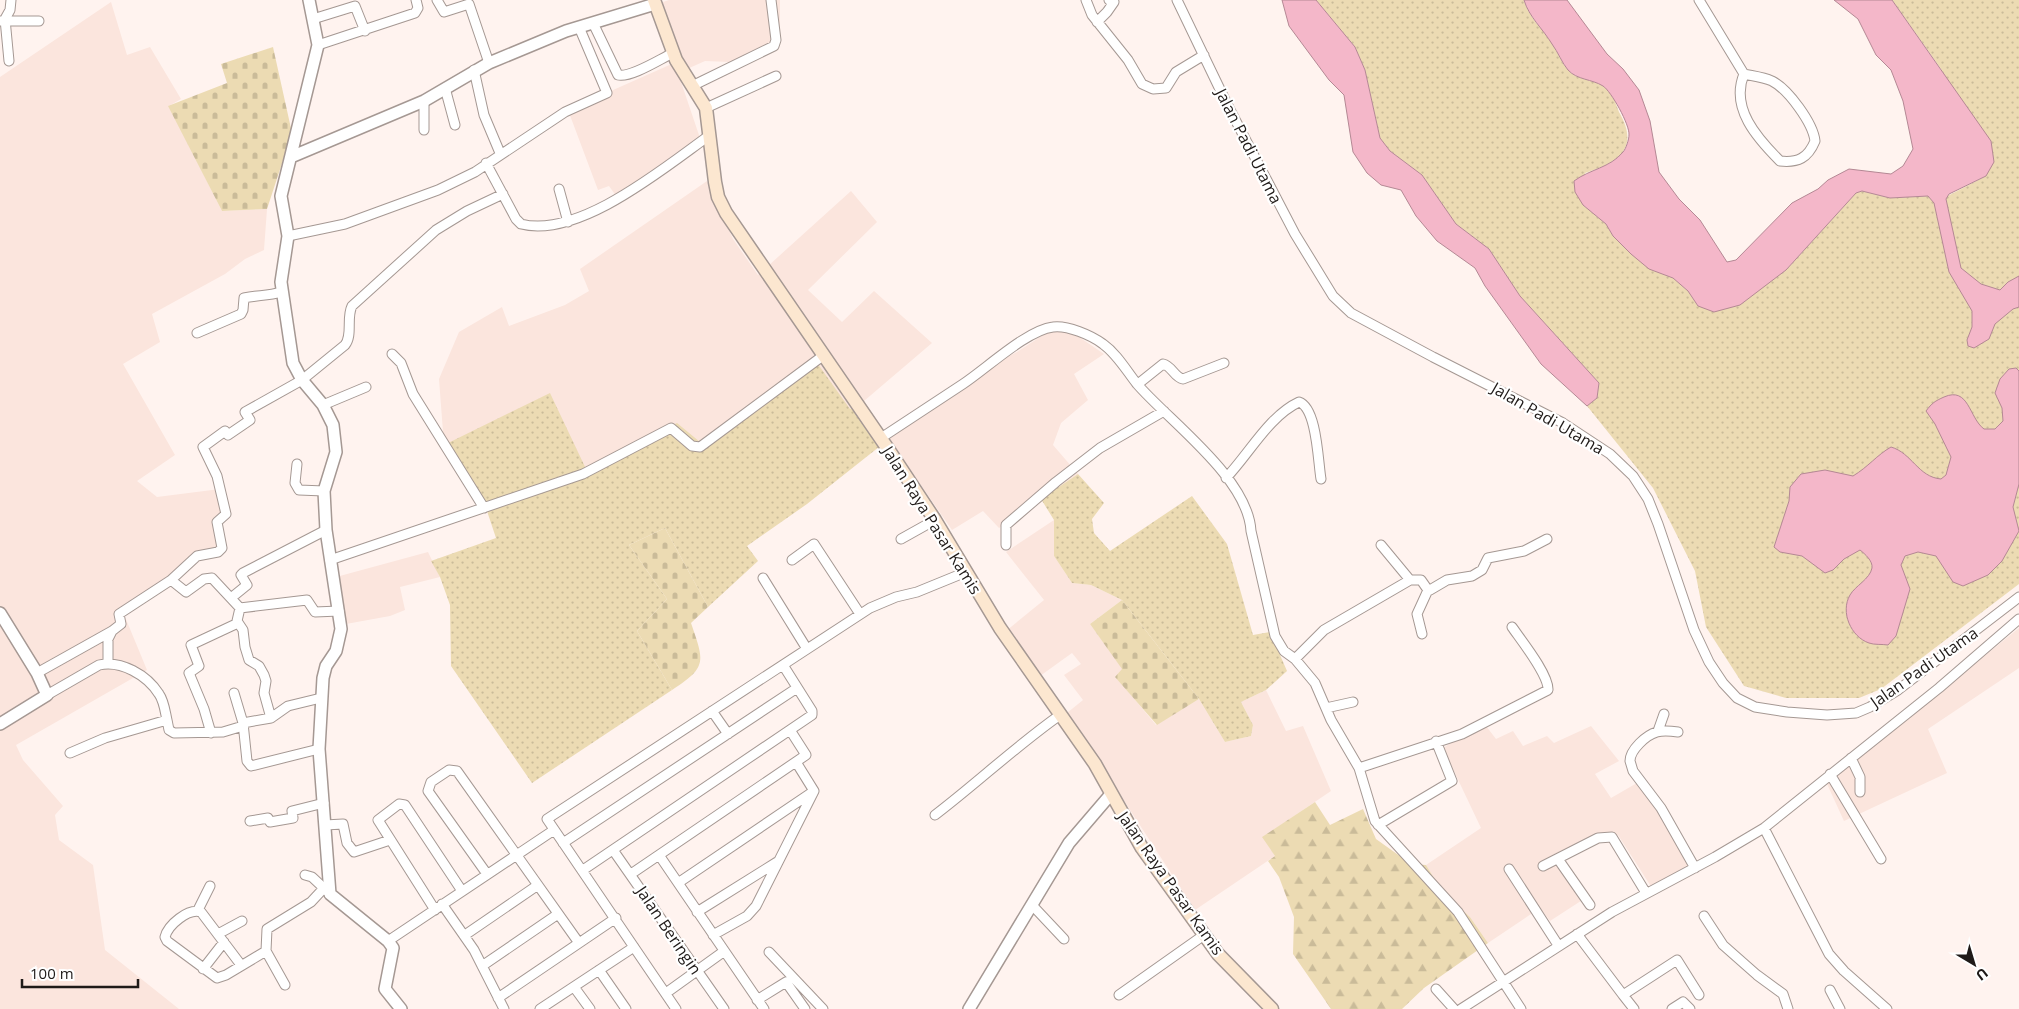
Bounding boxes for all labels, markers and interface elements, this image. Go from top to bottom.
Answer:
street label: Jalan Padi Utama [1210,83,1288,207]
street label: Jalan Padi Utama [1486,376,1608,459]
street label: Jalan Raya Pasar Kamis [876,440,987,598]
street label: Jalan Padi Utama [1864,622,1982,713]
street label: Jalan Raya Pasar Kamis [1112,805,1229,959]
street label: Jalan Beringin [630,880,707,979]
north arrow [1949,939,1999,989]
scale bar [22,956,139,988]
text: 100 m [30,963,74,983]
text: U [1972,964,1992,985]

